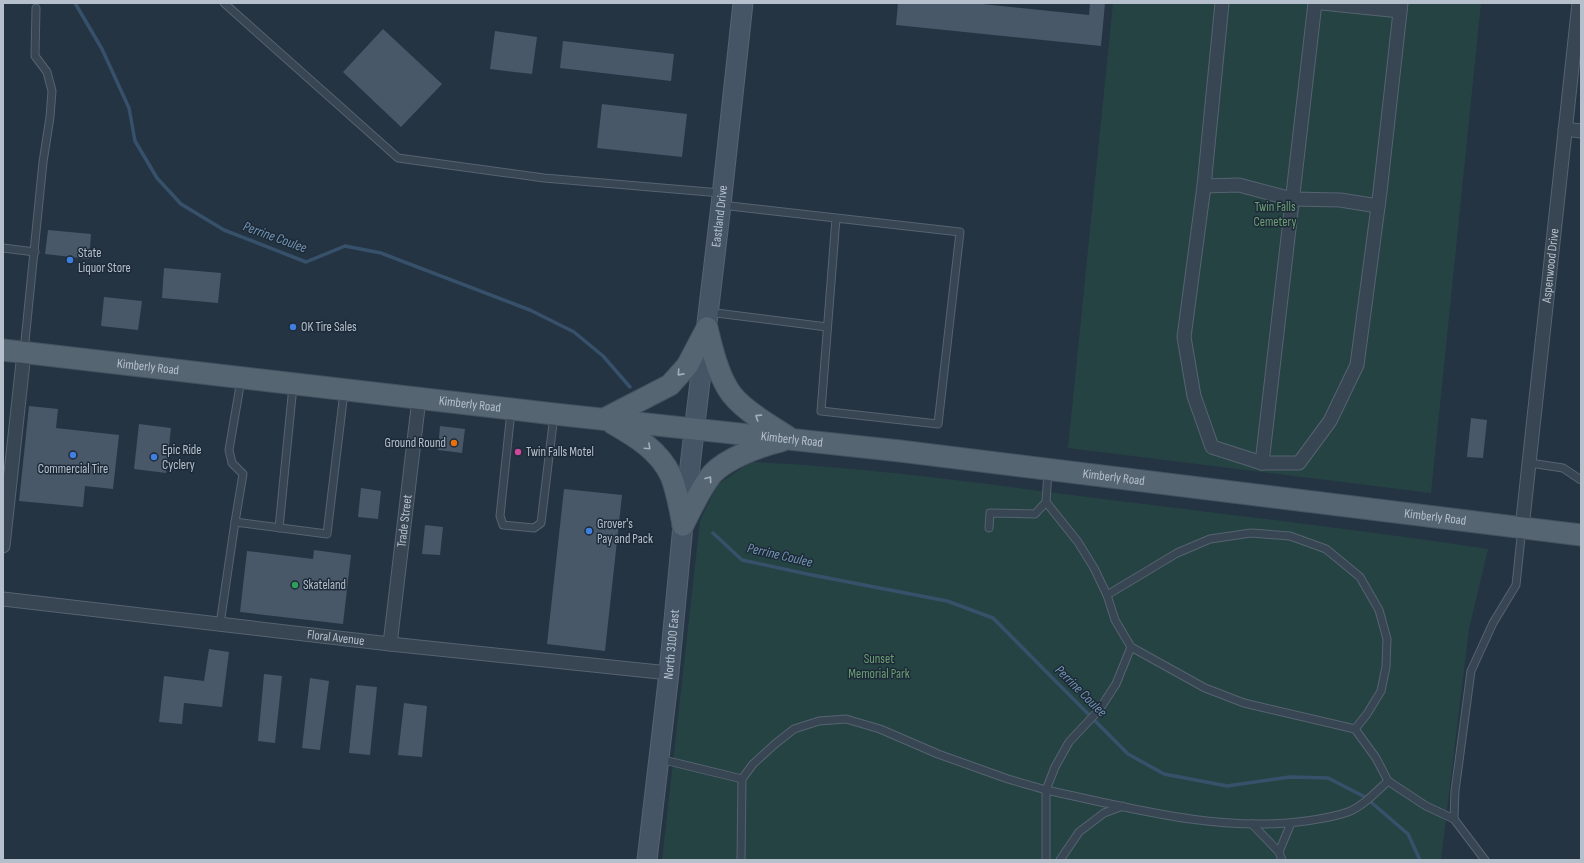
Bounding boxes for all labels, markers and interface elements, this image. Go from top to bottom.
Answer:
street label: Eastland Drive [708,184,731,248]
park label: Twin Falls Cemetery [1254,199,1296,230]
water label: Perrine Coulee [241,218,310,257]
street label: Aspenwood Drive [1538,228,1562,305]
place label: State Liquor Store [78,245,131,276]
marker: State Liquor Store [65,255,75,265]
place label: OK Tire Sales [301,319,357,335]
marker: OK Tire Sales [288,322,298,332]
street label: Kimberly Road [116,355,180,378]
one-way arrow [677,368,685,376]
street label: Kimberly Road [438,393,502,416]
one-way arrow [755,414,762,422]
street label: Kimberly Road [760,428,824,451]
place label: Ground Round [384,435,446,451]
marker: Ground Round [449,438,459,448]
place label: Epic Ride Cyclery [162,442,202,473]
one-way arrow [644,443,651,450]
place label: Twin Falls Motel [526,444,594,460]
marker: Twin Falls Motel [513,447,523,457]
marker: Commercial Tire [68,450,78,460]
marker: Epic Ride Cyclery [149,452,159,462]
place label: Commercial Tire [38,461,108,477]
street label: Kimberly Road [1082,466,1146,489]
one-way arrow [704,476,712,483]
street label: Trade Street [394,494,416,548]
street label: Kimberly Road [1403,505,1467,529]
place label: Grover's Pay and Pack [597,516,653,547]
marker: Grover's Pay and Pack [584,526,594,536]
water label: Perrine Coulee [746,539,815,571]
place label: Skateland [303,577,346,593]
marker: Skateland [290,580,300,590]
street label: North 3100 East [660,609,683,680]
street label: Floral Avenue [306,626,365,649]
park label: Sunset Memorial Park [848,651,910,682]
water label: Perrine Coulee [1051,661,1111,721]

